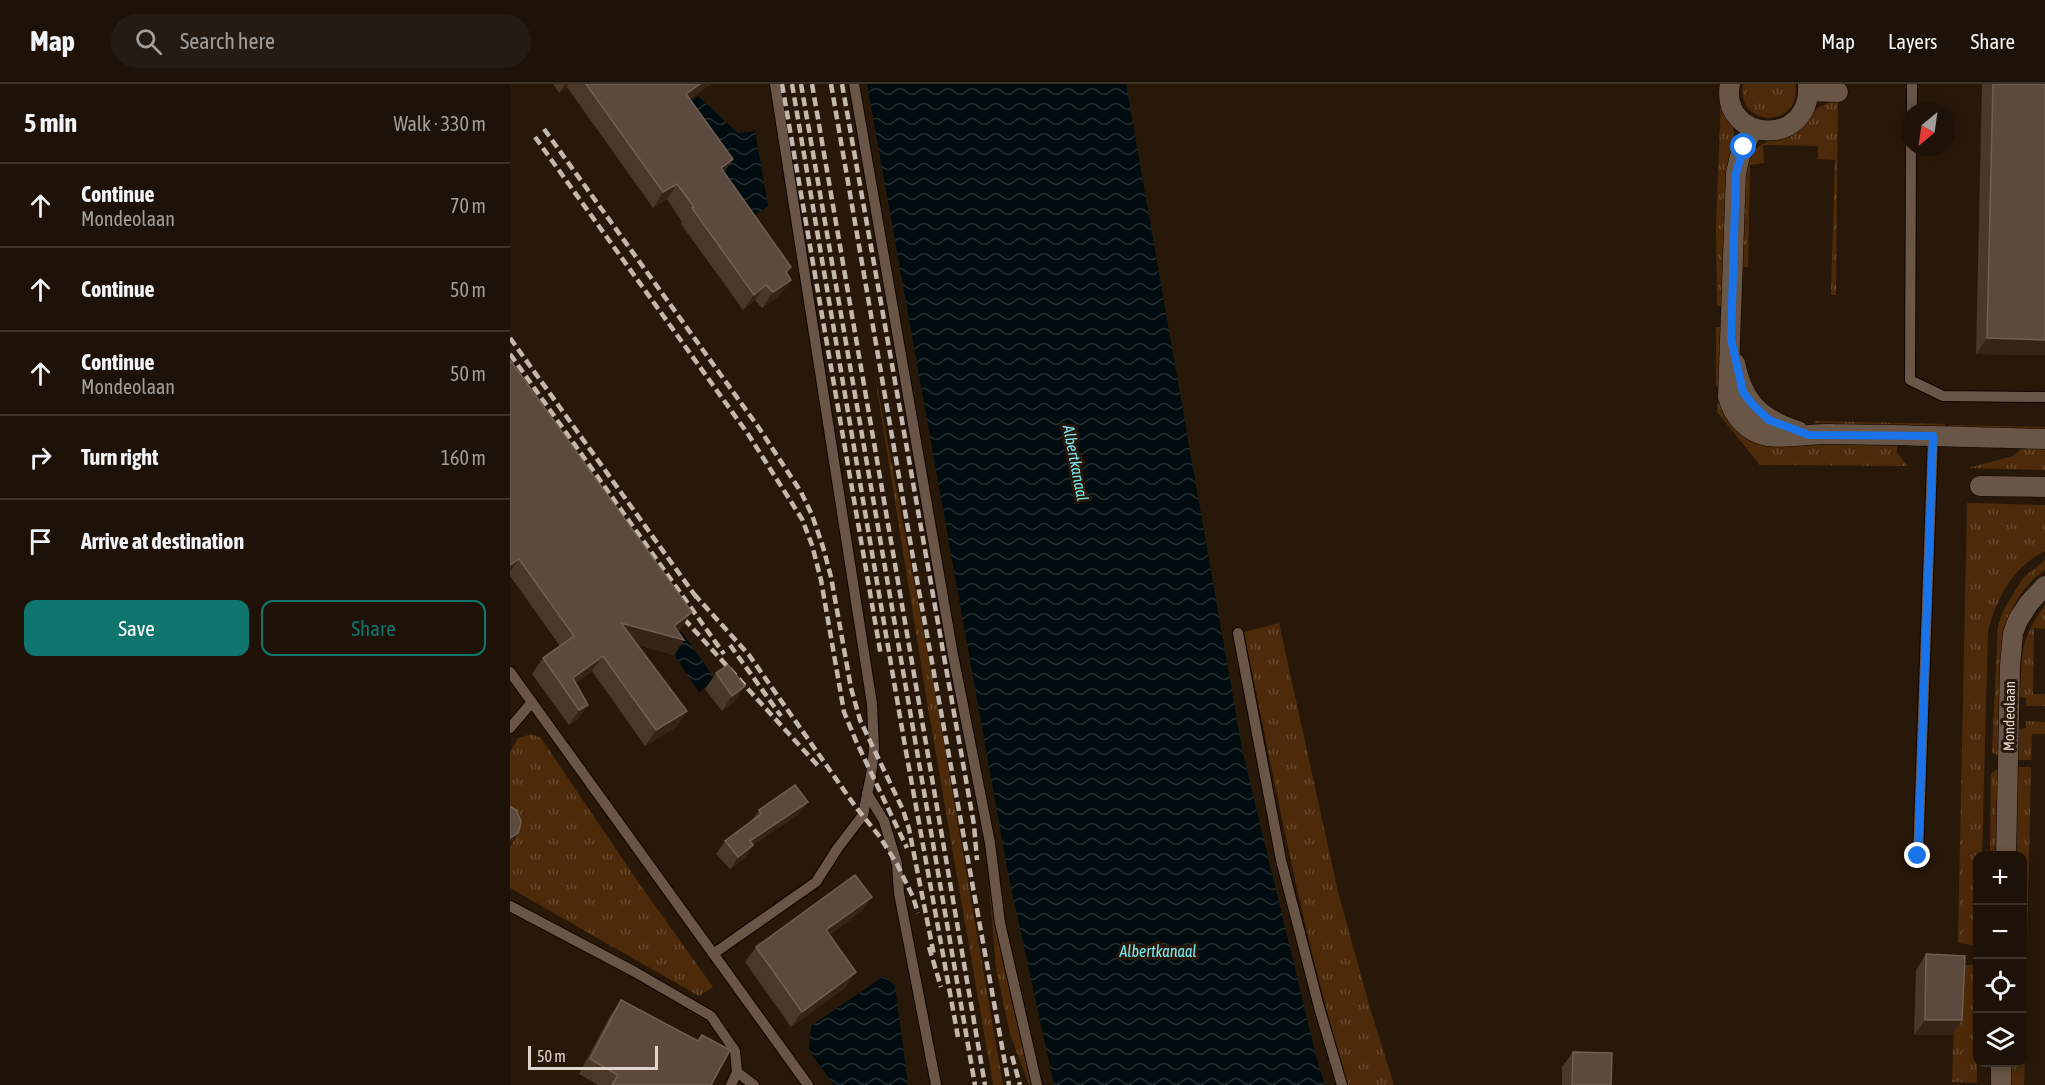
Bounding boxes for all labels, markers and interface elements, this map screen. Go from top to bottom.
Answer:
search box [111,14,531,68]
text: Map [30,25,75,57]
icon: search [132,25,165,58]
text: Search here [180,28,275,54]
text: Map [1821,29,1855,53]
text: Layers [1888,29,1938,53]
text: Share [1971,29,2015,53]
north arrow [1901,102,1955,156]
text: 5 min [24,108,77,138]
text: Walk · 330 m [394,112,486,135]
route start [1730,133,1756,159]
text: Continue [81,181,155,207]
icon: ahead [24,189,57,222]
text: 70 m [450,194,486,217]
text: Mondeolaan [81,207,175,230]
icon: ahead [24,273,57,306]
text: Continue [81,276,155,302]
text: 50 m [450,278,486,301]
text: Continue [81,349,155,375]
icon: ahead [24,357,57,390]
text: 50 m [450,362,486,385]
text: Mondeolaan [81,375,175,398]
water label: Albertkanaal [1060,422,1092,503]
icon: right [24,441,57,474]
text: Turn right [81,444,158,470]
text: 160 m [441,446,486,469]
icon: arrive [24,525,57,558]
text: Arrive at destination [81,528,244,554]
button: Save [24,600,249,656]
button: Share [261,600,486,656]
street label: Mondeolaan [2000,681,2018,751]
route end [1904,842,1930,868]
map controls [1973,851,2027,1067]
button: + [1973,851,2027,905]
button: − [1973,905,2027,959]
water label: Albertkanaal [1118,942,1197,960]
button: locate [1973,959,2027,1013]
button: layers [1973,1013,2027,1067]
scale bar [528,1043,658,1070]
text: 50 m [537,1047,566,1065]

